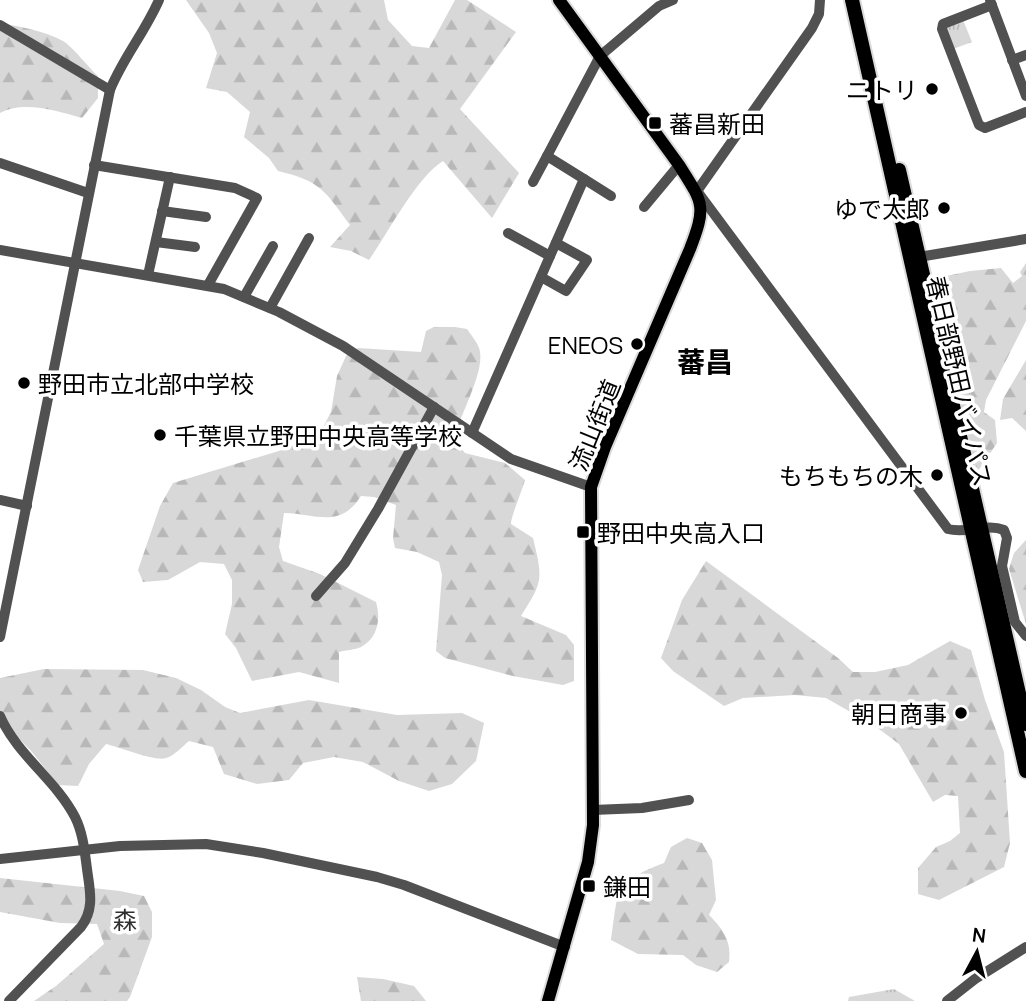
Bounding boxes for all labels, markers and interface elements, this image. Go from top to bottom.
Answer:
place label: ニトリ [846,73,918,106]
marker: ニトリ [924,81,940,97]
place label: 蕃昌新田 [669,107,765,140]
marker: 蕃昌新田 [647,115,663,131]
place label: ゆで太郎 [834,192,930,225]
marker: ゆで太郎 [936,200,952,216]
street label: 春日部野田バイパス [920,272,1000,490]
place label: ENEOS [548,328,623,361]
marker: ENEOS [629,336,645,352]
district label: 蕃昌 [677,342,733,380]
place label: 野田市立北部中学校 [38,367,254,400]
street label: 流山街道 [561,374,627,476]
marker: 野田市立北部中学校 [16,375,32,391]
place label: 千葉県立野田中央高等学校 [174,419,462,452]
marker: 千葉県立野田中央高等学校 [152,427,168,443]
place label: もちもちの木 [779,459,923,492]
marker: もちもちの木 [929,467,945,483]
place label: 野田中央高入口 [597,516,765,549]
marker: 野田中央高入口 [575,524,591,540]
place label: 朝日商事 [851,697,947,730]
marker: 朝日商事 [953,705,969,721]
place label: 鎌田 [603,870,651,903]
marker: 鎌田 [581,878,597,894]
park label: 森 [113,903,137,936]
north arrow [942,917,1012,987]
text: N [971,921,987,949]

